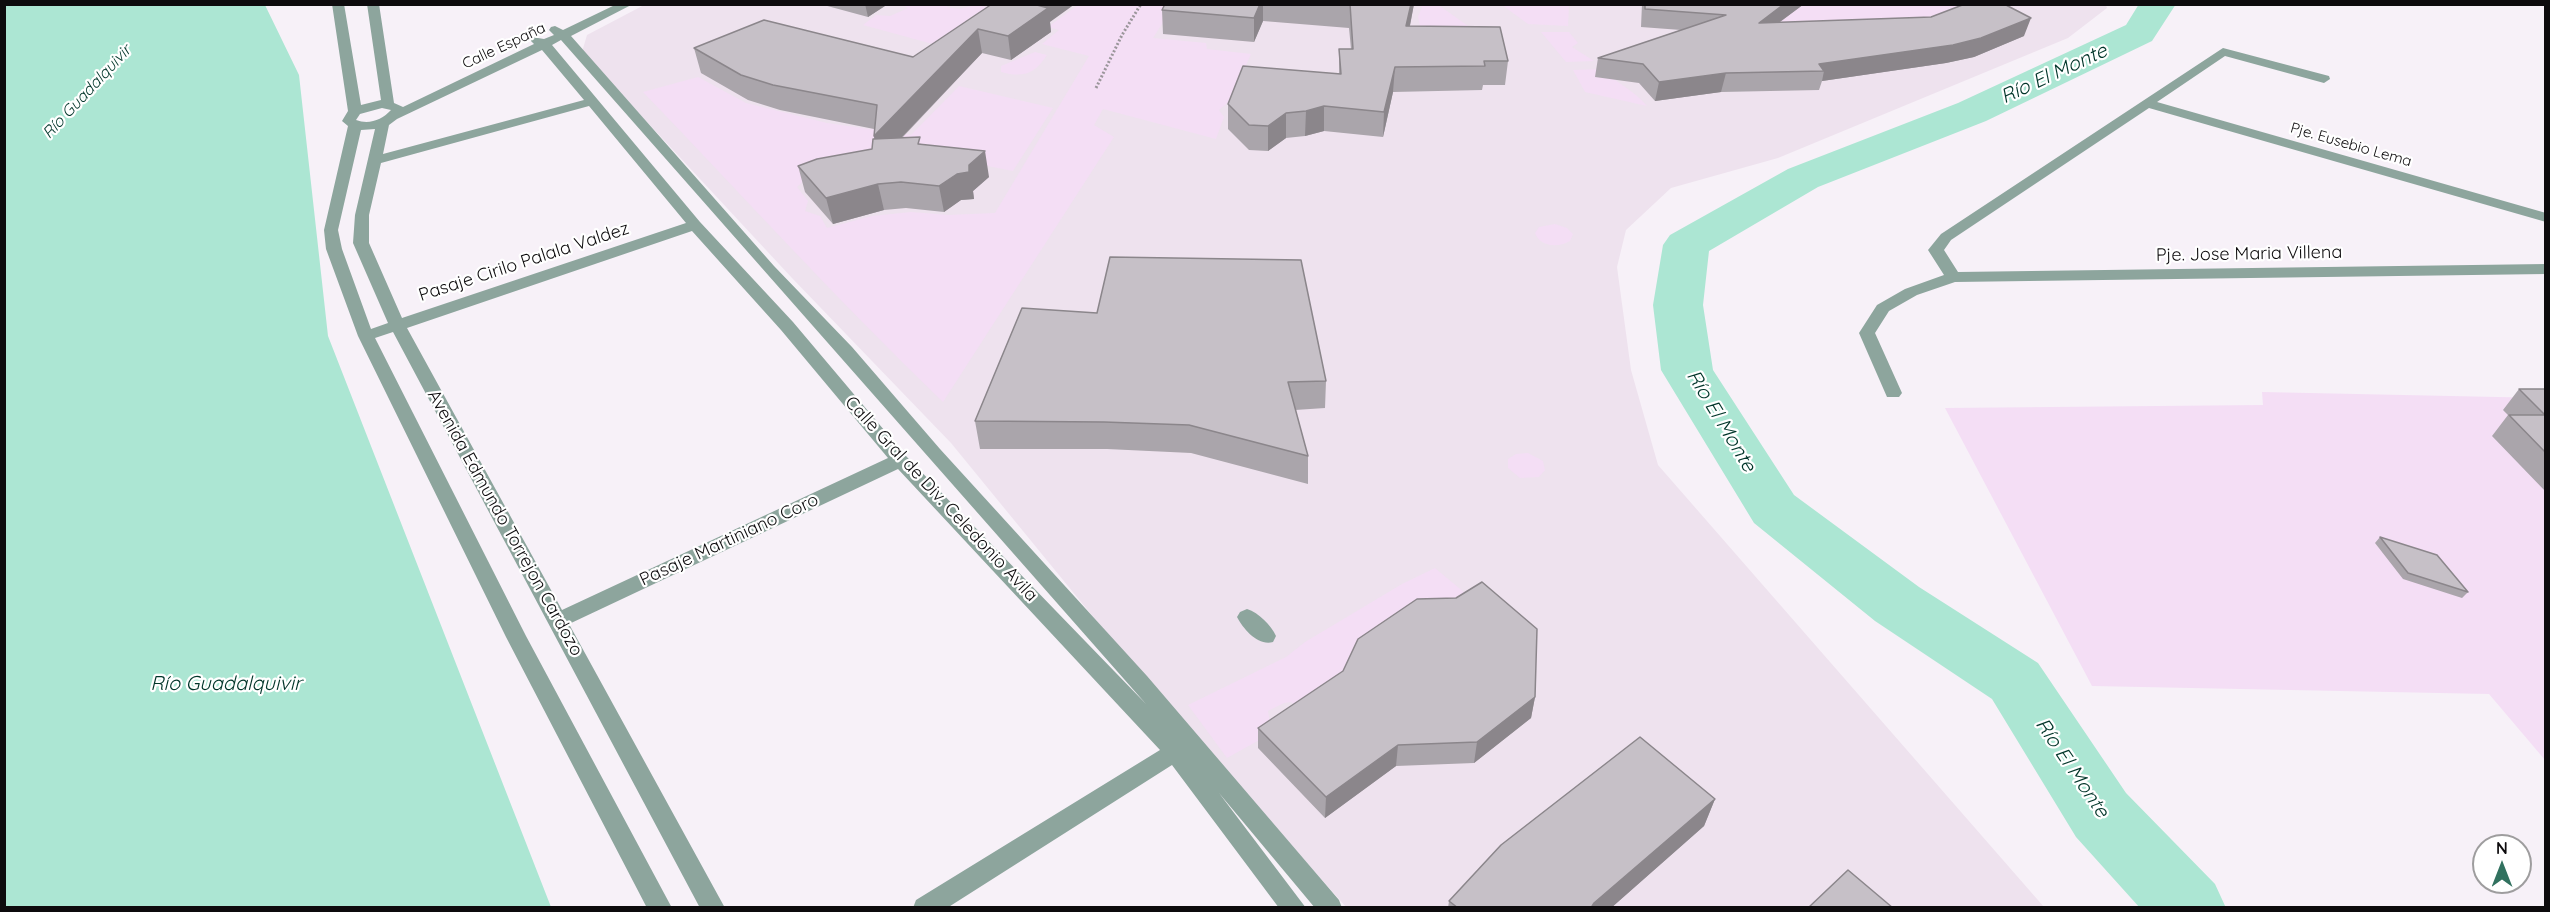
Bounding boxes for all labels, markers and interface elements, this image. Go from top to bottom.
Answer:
street label: Calle España [460,19,548,73]
water label: Río El Monte [1997,39,2111,109]
water label: Río Guadalquivir [39,41,135,143]
street label: Pje. Eusebio Lema [2288,119,2414,171]
street label: Pasaje Cirilo Palala Valdez [416,218,632,306]
street label: Pje. Jose Maria Villena [2156,242,2342,266]
water label: Río El Monte [1681,366,1761,476]
street label: Avenida Edmundo Torrejon Cardozo [423,386,587,660]
street label: Calle Gral de Div. Celedonio Avila [840,392,1042,606]
street label: Pasaje Martiniano Coro [636,489,822,591]
water label: Río Guadalquivir [150,672,302,696]
water label: Río El Monte [2030,714,2114,822]
north arrow [2472,834,2532,894]
text: N [2496,838,2508,858]

